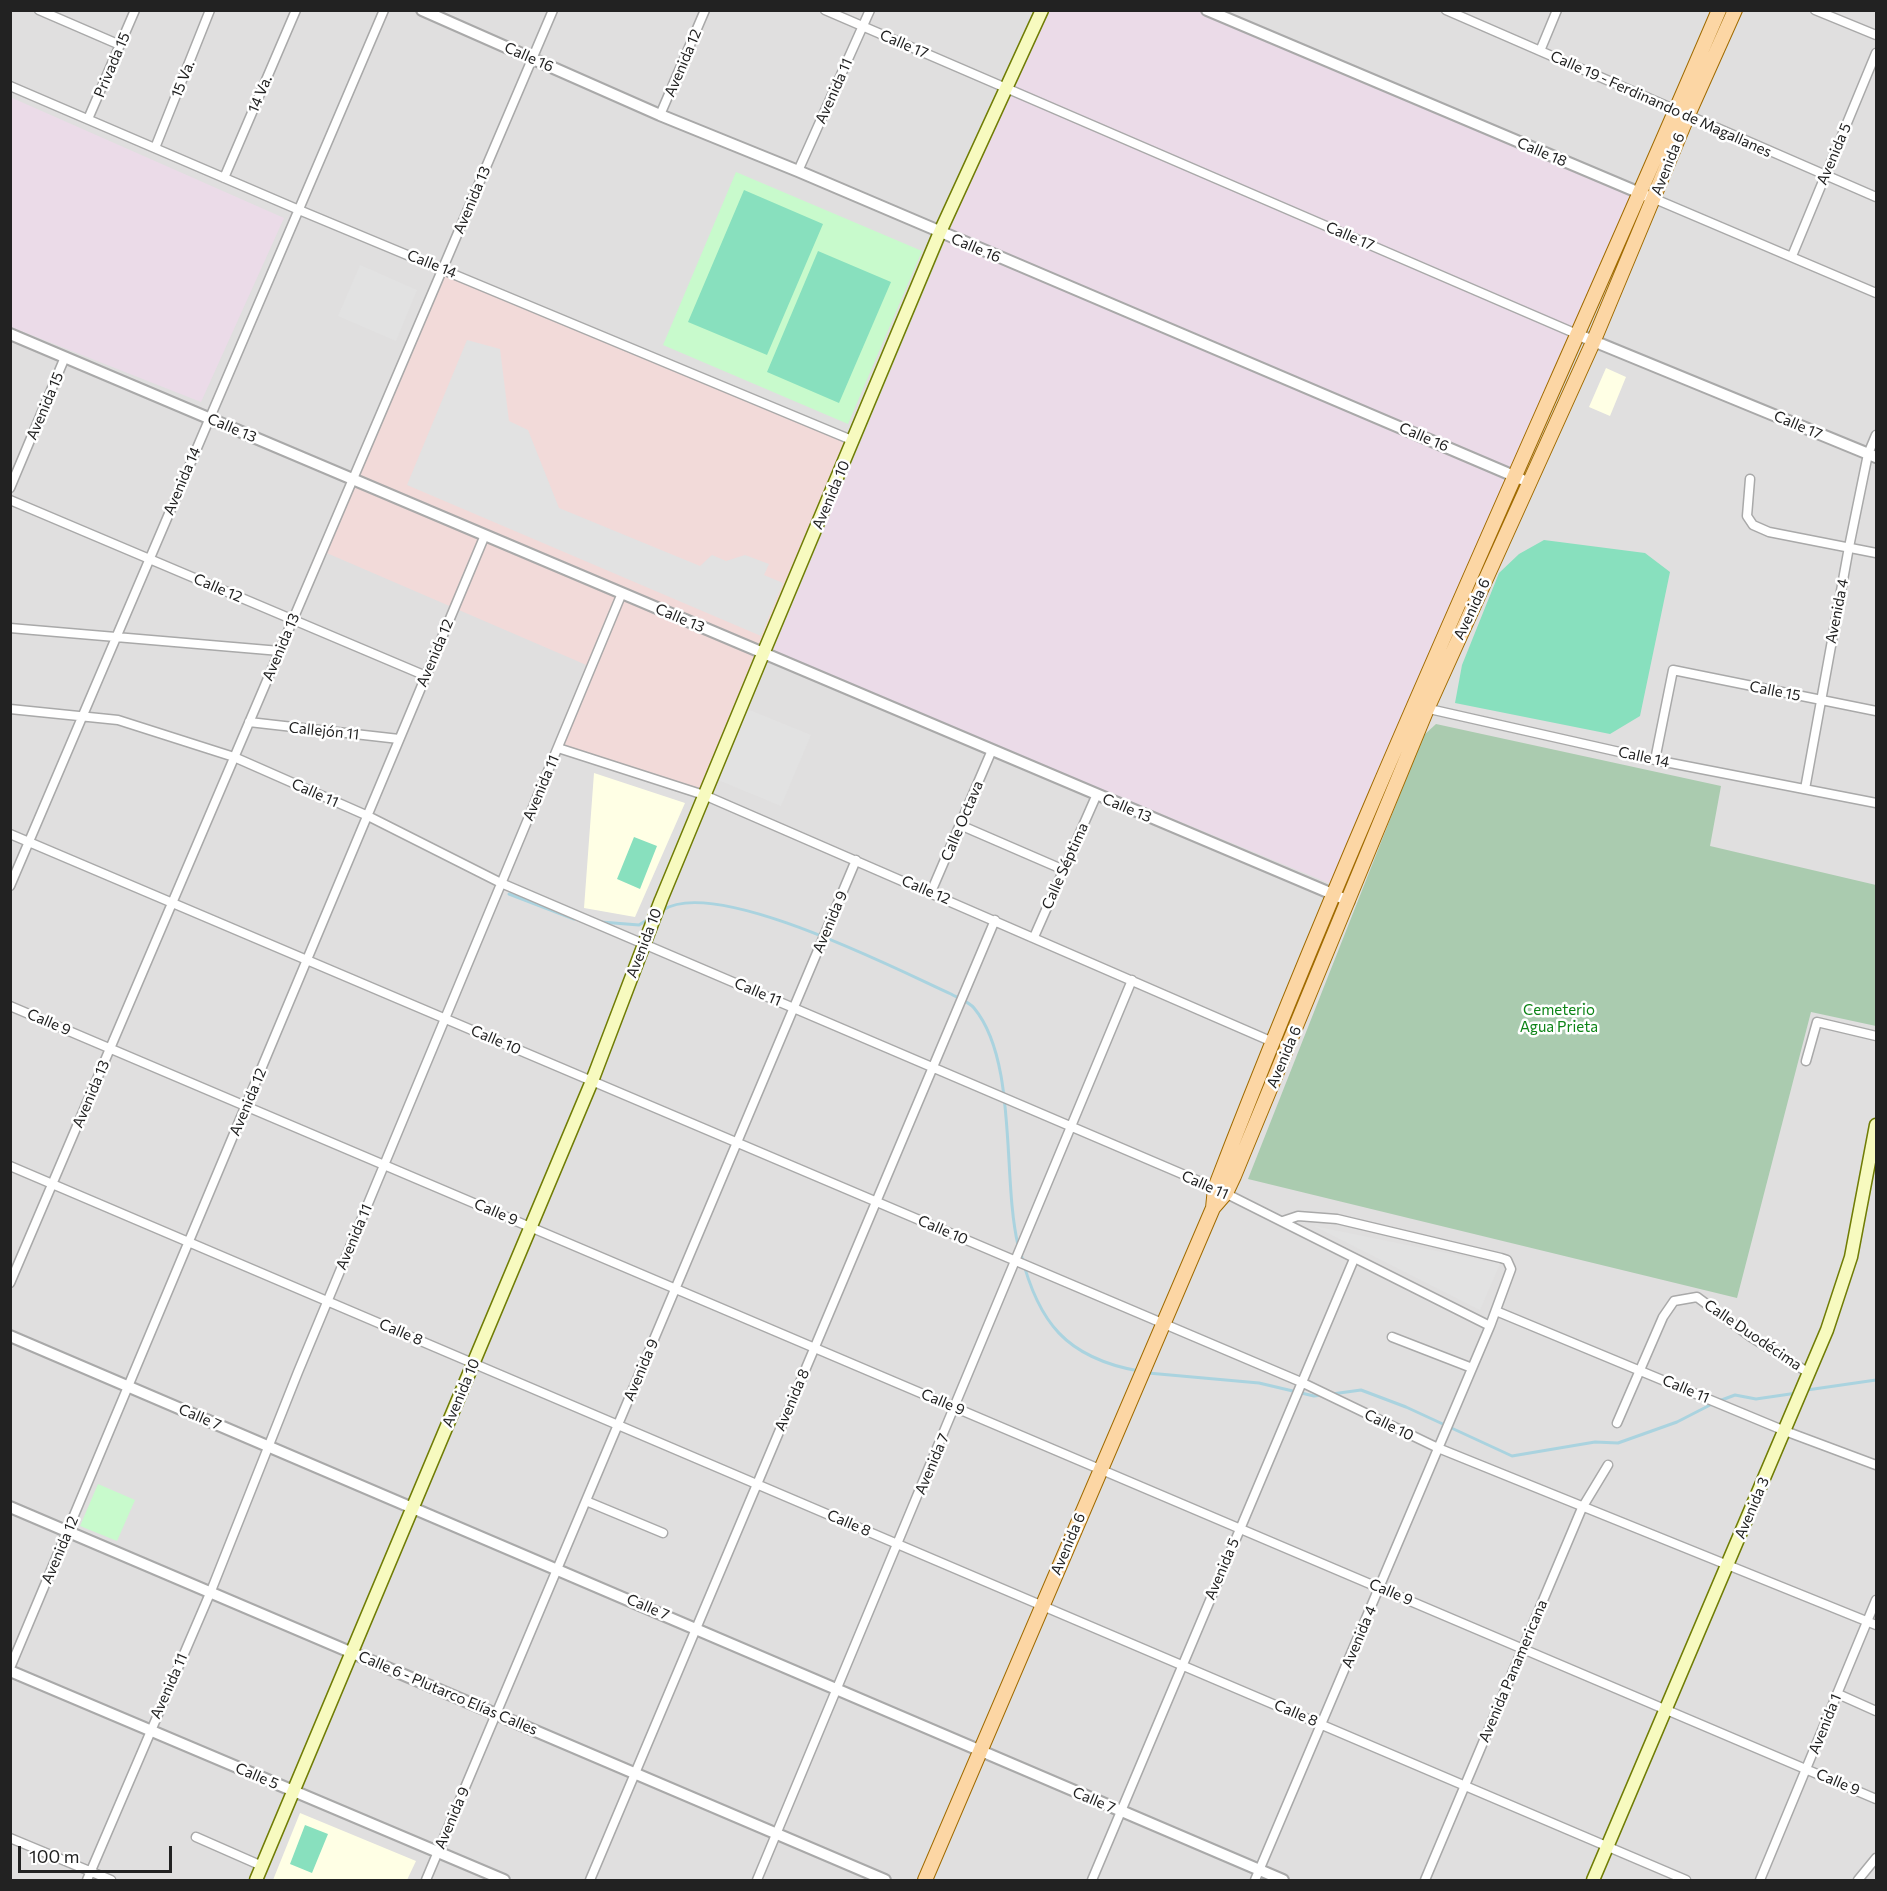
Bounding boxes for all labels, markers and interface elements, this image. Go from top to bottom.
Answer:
street label: Avenida 12 [661,26,705,100]
street label: Calle 17 [877,26,931,62]
street label: Privada 15 [90,30,134,100]
street label: Calle 16 [502,38,556,76]
street label: Calle 19 - Ferdinando de Magallanes [1548,47,1774,161]
street label: Avenida 11 [812,55,856,127]
street label: 15 Va. [167,58,199,100]
street label: 14 Va. [244,72,276,116]
street label: Avenida 5 [1813,120,1855,188]
street label: Avenida 6 [1647,130,1689,198]
street label: Calle 18 [1515,134,1569,170]
street label: Avenida 13 [450,163,494,237]
street label: Calle 17 [1323,218,1377,254]
street label: Calle 16 [949,230,1003,266]
street label: Calle 14 [405,246,459,282]
street label: Avenida 15 [23,369,67,443]
street label: Calle 17 [1771,407,1825,443]
street label: Calle 13 [205,410,259,446]
street label: Calle 16 [1397,419,1451,455]
street label: Avenida 14 [160,444,204,518]
street label: Avenida 10 [808,458,854,532]
street label: Calle 12 [191,570,245,606]
street label: Avenida 6 [1450,575,1494,643]
street label: Avenida 4 [1822,577,1852,645]
street label: Calle 13 [653,600,707,636]
street label: Avenida 13 [259,610,303,684]
street label: Avenida 12 [413,616,457,690]
street label: Calle 15 [1748,677,1802,705]
street label: Callejón 11 [288,718,360,744]
street label: Calle 14 [1617,743,1671,771]
street label: Avenida 11 [519,752,563,824]
street label: Calle 11 [289,775,341,811]
street label: Calle Octava [937,778,987,864]
street label: Calle 13 [1100,790,1154,826]
street label: Calle Séptima [1038,820,1092,912]
street label: Calle 12 [899,872,953,908]
street label: Avenida 9 [809,888,851,956]
street label: Avenida 10 [622,906,666,980]
street label: Calle 11 [732,974,784,1010]
park label: Cemeterio Agua Prieta [1520,1001,1598,1036]
street label: Calle 9 [24,1005,74,1039]
street label: Calle 10 [468,1021,524,1059]
street label: Avenida 6 [1263,1023,1305,1091]
street label: Avenida 13 [69,1057,113,1131]
street label: Avenida 12 [226,1065,270,1139]
street label: Calle 11 [1179,1167,1231,1203]
street label: Calle 9 [471,1195,521,1229]
street label: Avenida 11 [332,1201,376,1273]
street label: Calle 10 [915,1211,971,1249]
street label: Calle Duodécima [1701,1296,1805,1374]
street label: Calle 8 [376,1315,426,1349]
street label: Avenida 9 [620,1336,662,1404]
street label: Avenida 10 [438,1356,484,1430]
street label: Avenida 8 [771,1366,813,1434]
street label: Calle 11 [1660,1371,1712,1407]
street label: Calle 9 [918,1385,968,1419]
street label: Calle 7 [176,1400,224,1434]
street label: Calle 10 [1361,1405,1417,1445]
street label: Avenida 7 [911,1431,953,1497]
street label: Avenida 3 [1731,1474,1773,1542]
street label: Calle 8 [824,1506,874,1540]
street label: Avenida 6 [1047,1510,1089,1578]
street label: Avenida 12 [38,1513,82,1587]
street label: Avenida 5 [1201,1535,1243,1603]
street label: Calle 9 [1366,1575,1416,1609]
street label: Calle 7 [624,1590,672,1624]
street label: Avenida Panamericana [1475,1597,1551,1745]
street label: Avenida 4 [1338,1603,1380,1671]
street label: Calle 6 - Plutarco Elías Calles [356,1647,540,1739]
street label: Avenida 11 [147,1650,191,1722]
street label: Avenida 1 [1805,1691,1845,1757]
street label: Calle 8 [1271,1696,1321,1730]
street label: Calle 5 [233,1759,281,1793]
street label: Calle 9 [1813,1765,1863,1799]
street label: Calle 7 [1070,1783,1118,1817]
street label: Avenida 9 [431,1784,473,1852]
scale bar [21,1834,176,1872]
text: 100 m [29,1845,79,1867]

